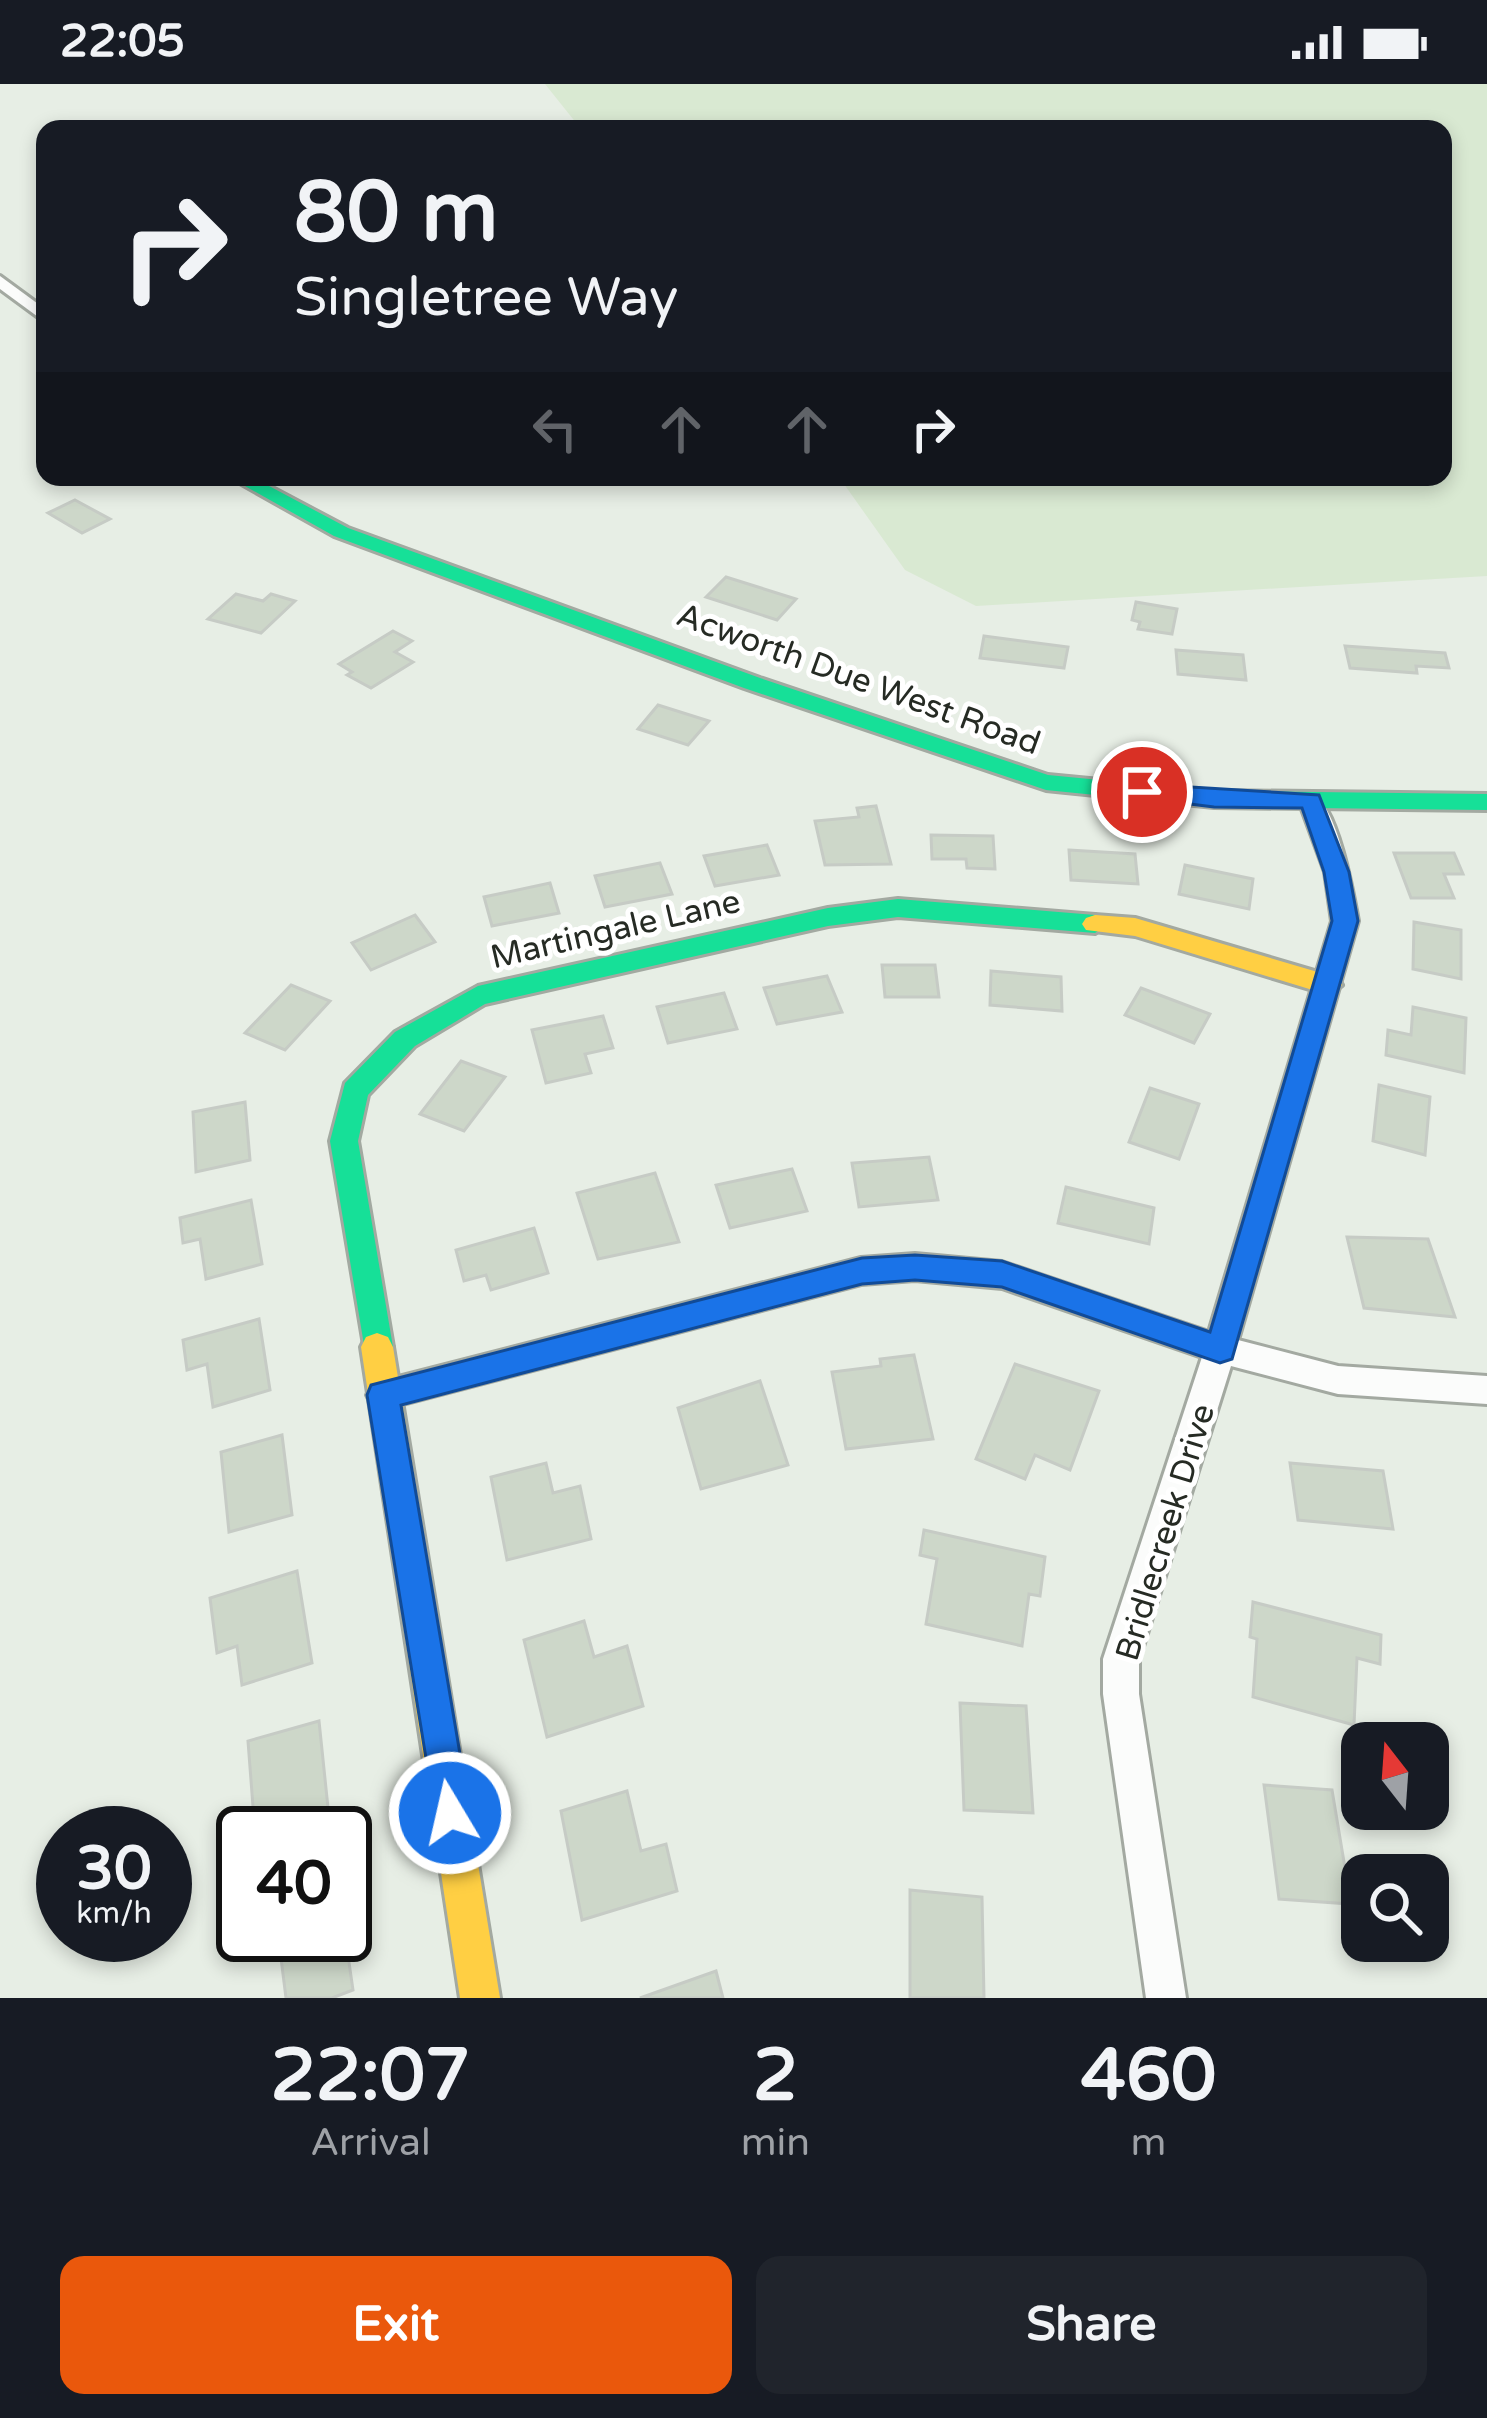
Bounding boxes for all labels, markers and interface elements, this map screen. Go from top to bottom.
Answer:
text: 22:05 [60,15,185,69]
text: 80 m [294,163,498,264]
icon: right [96,168,252,324]
text: Singletree Way [294,265,678,330]
icon: left [522,396,588,462]
icon: ahead [648,396,714,462]
icon: ahead [774,396,840,462]
icon: right [900,396,966,462]
street label: Acworth Due West Road [671,595,1046,763]
pin [1091,741,1193,843]
icon: arrive [1109,759,1175,825]
street label: Martingale Lane [487,882,744,977]
street label: Bridlecreek Drive [1108,1399,1223,1665]
north arrow [1341,1722,1449,1830]
map controls [1341,1722,1449,1962]
position arrow [387,1750,513,1876]
speed limit sign: 40 [216,1806,372,1962]
text: 30 [76,1833,152,1905]
button: search [1341,1854,1449,1962]
text: km/h [76,1895,152,1932]
text: 22:07 [271,2033,470,2120]
text: 2 [753,2033,798,2120]
text: 460 [1081,2033,1216,2120]
text: Arrival [310,2119,431,2166]
text: min [741,2119,810,2166]
text: m [1131,2119,1166,2166]
button: Exit [60,2256,732,2394]
button: Share [756,2256,1427,2394]

